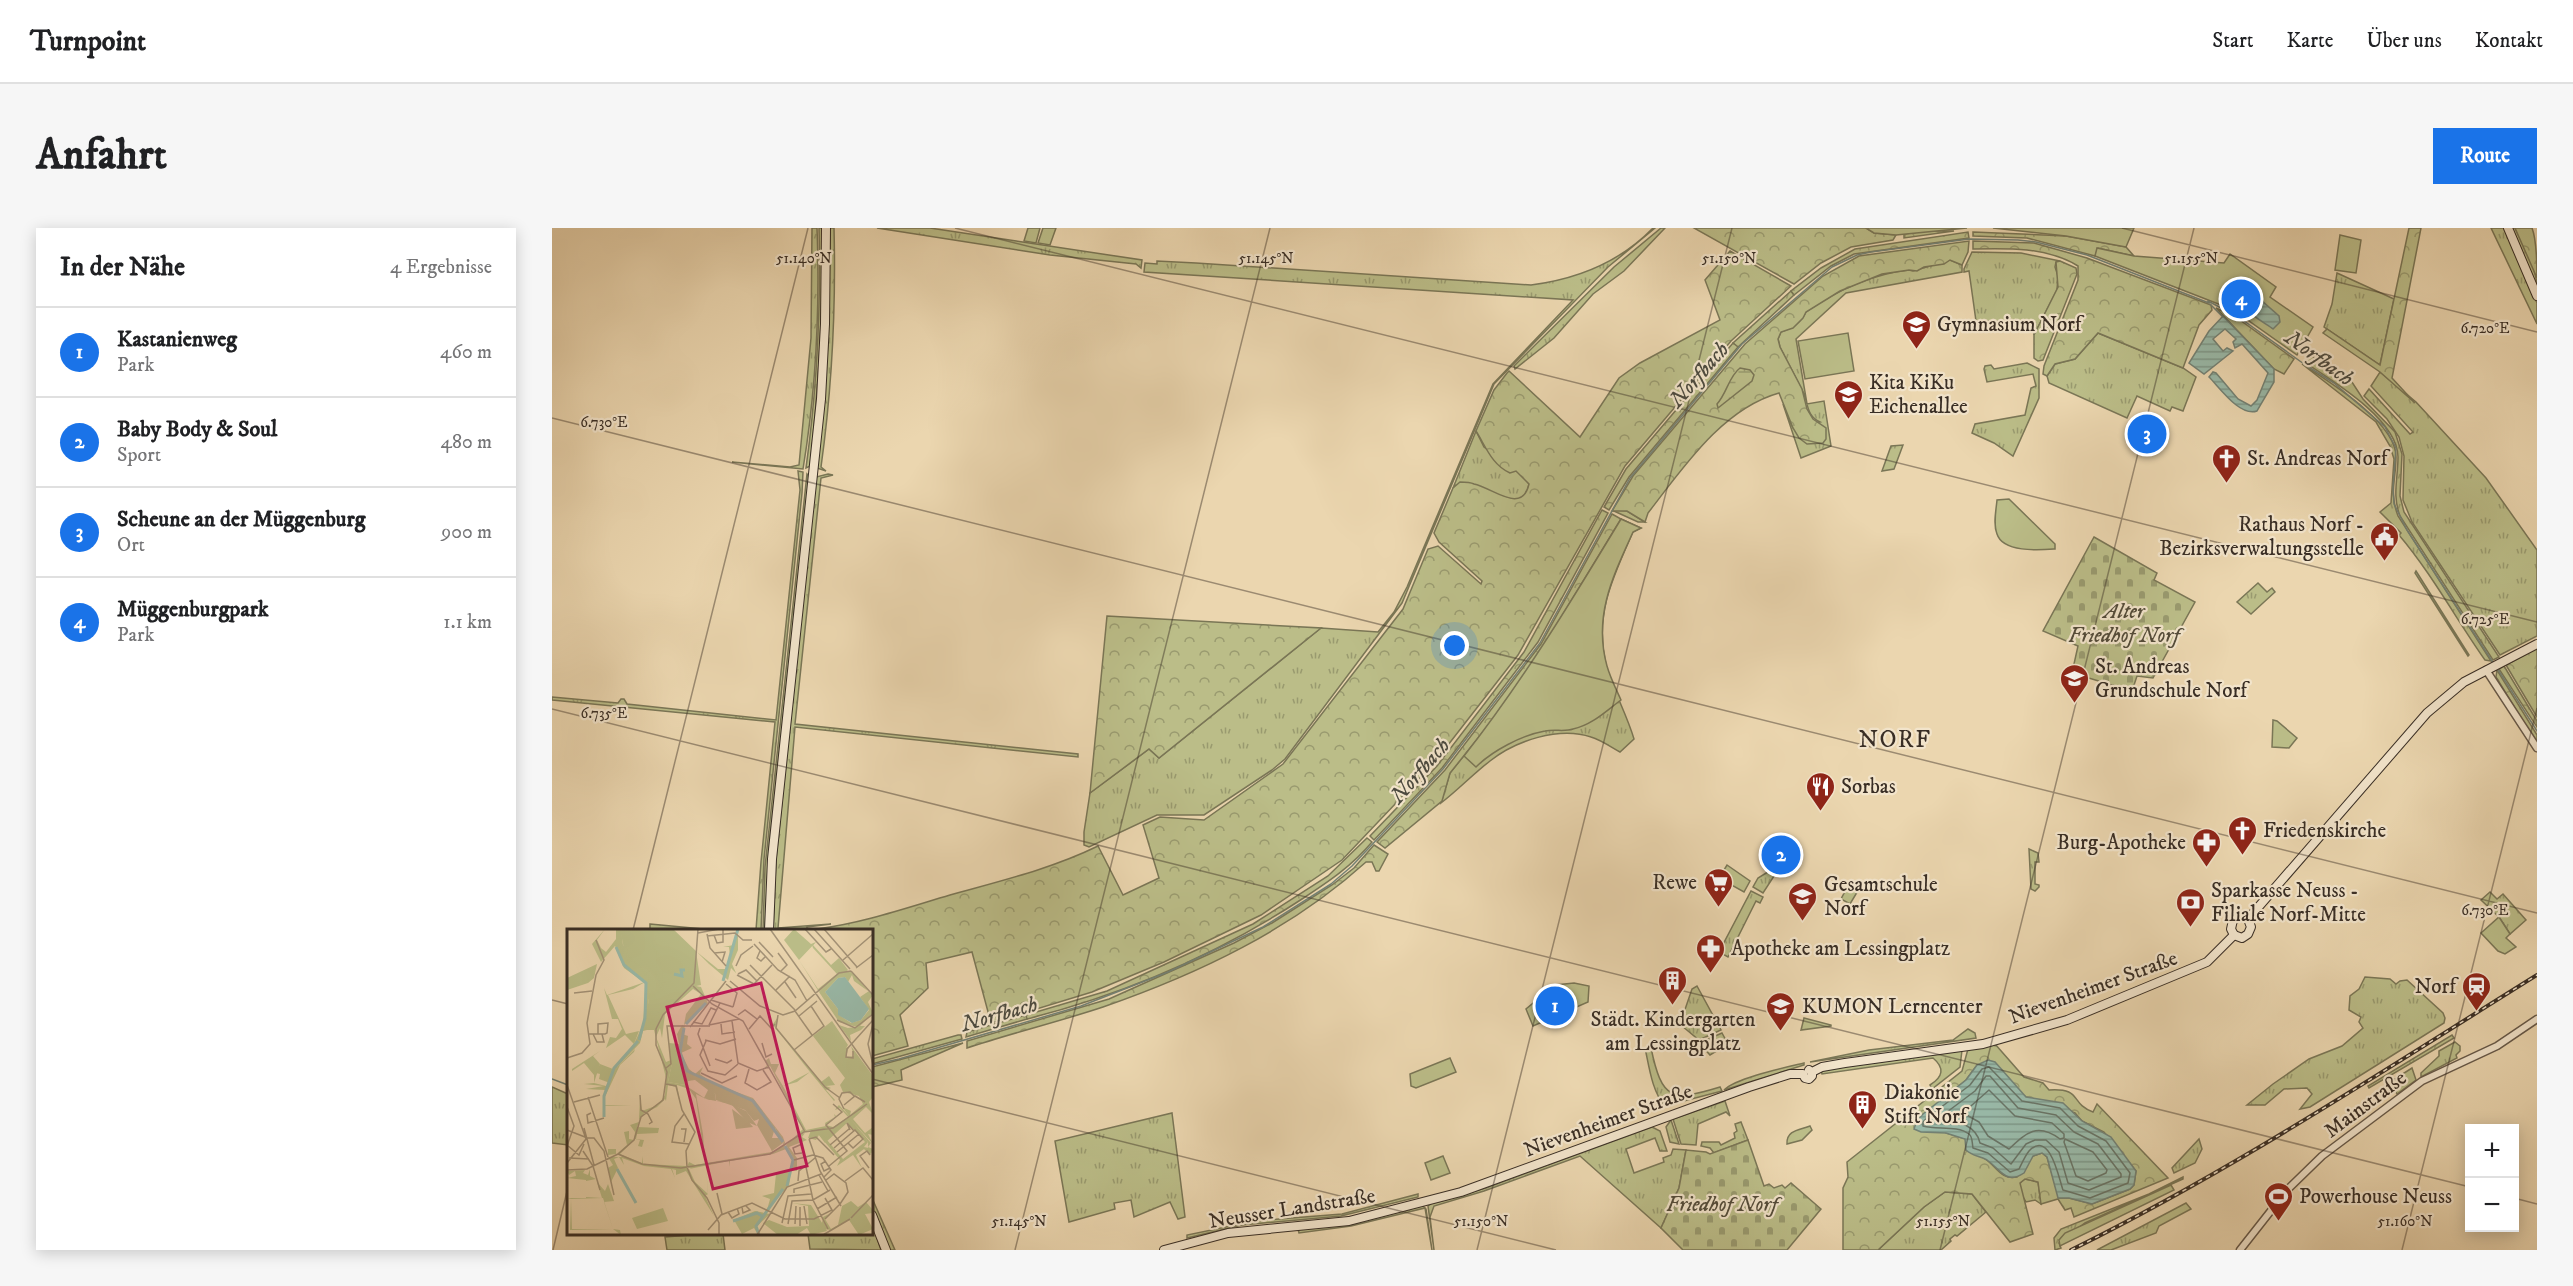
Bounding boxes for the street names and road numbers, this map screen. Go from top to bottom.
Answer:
street label: Nievenheimer Straße [2006,945,2181,1030]
street label: Mainstraße [2319,1065,2412,1144]
street label: Nievenheimer Straße [1521,1078,1696,1163]
street label: Neusser Landstraße [1207,1183,1377,1235]

